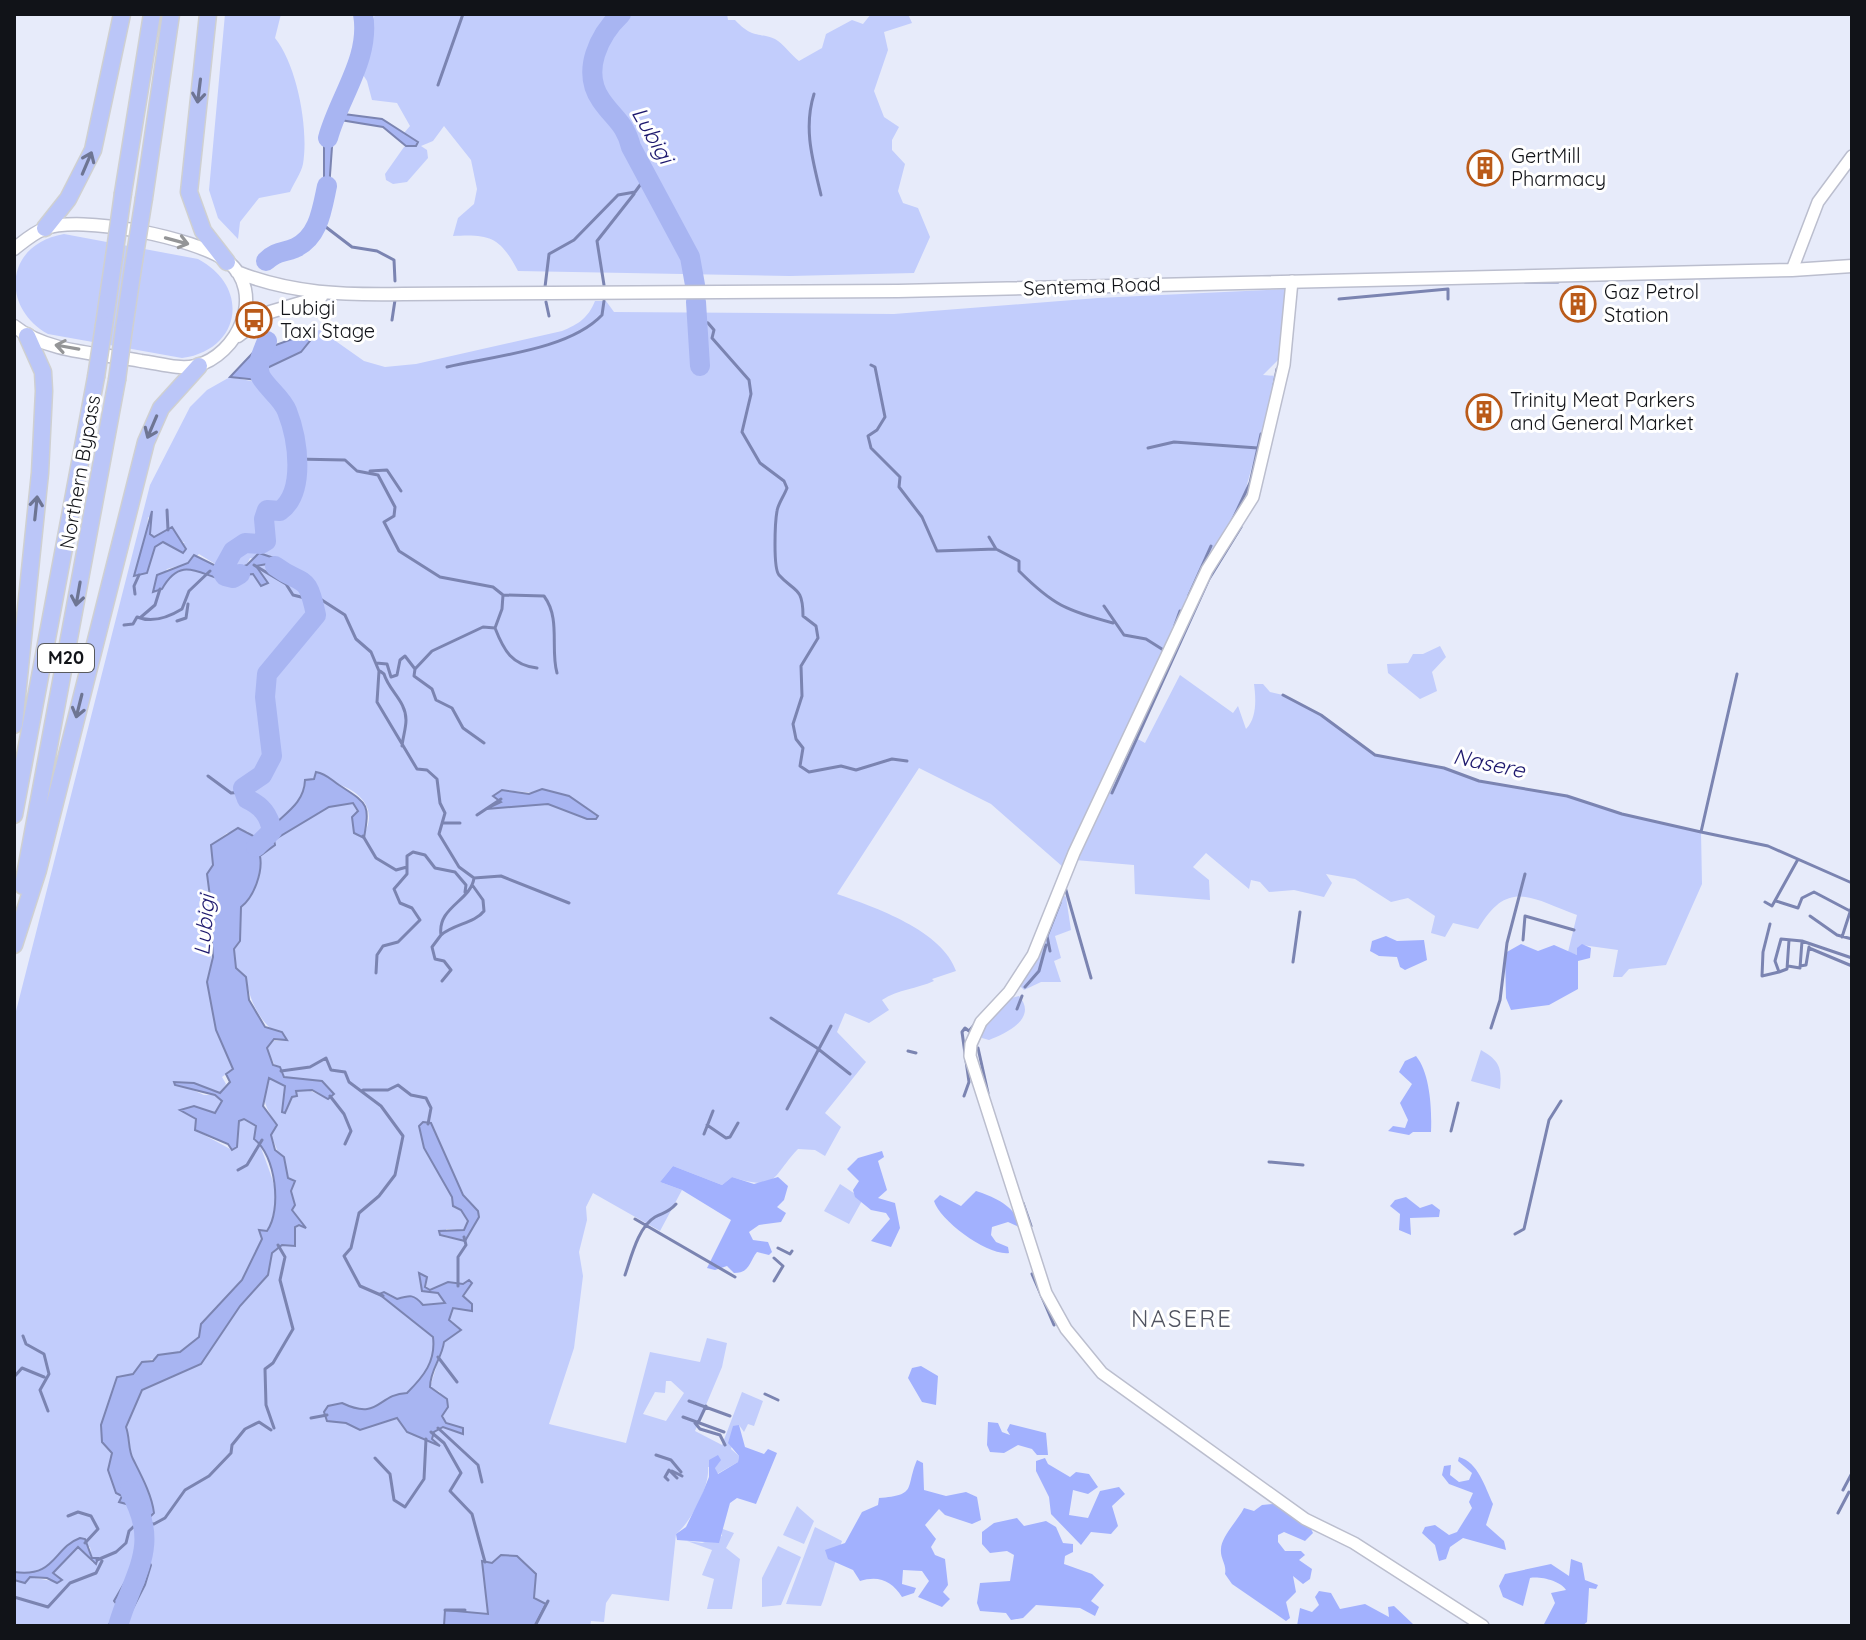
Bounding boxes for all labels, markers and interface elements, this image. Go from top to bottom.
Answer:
one-way arrow [191,78,206,104]
water label: Lubigi [626,102,681,170]
place label: GertMill Pharmacy [1511,143,1606,191]
building icon: GertMill Pharmacy [1466,149,1504,187]
one-way arrow [81,151,96,176]
one-way arrow [163,234,189,249]
street label: Sentema Road [1023,271,1161,300]
place label: Gaz Petrol Station [1604,279,1699,327]
building icon: Gaz Petrol Station [1559,285,1597,323]
place label: Lubigi Taxi Stage [280,295,375,343]
bus stop icon: Lubigi Taxi Stage [235,301,273,339]
one-way arrow [55,339,80,354]
place label: Trinity Meat Parkers and General Market [1510,387,1695,435]
street label: Northern Bypass [54,393,105,551]
building icon: Trinity Meat Parkers and General Market [1465,393,1503,431]
one-way arrow [144,414,159,439]
one-way arrow [29,495,44,522]
one-way arrow [69,581,84,606]
road number: M20 [38,644,94,672]
one-way arrow [71,692,86,718]
water label: Nasere [1451,742,1529,785]
water label: Lubigi [187,891,221,956]
district label: NASERE [1131,1303,1233,1333]

